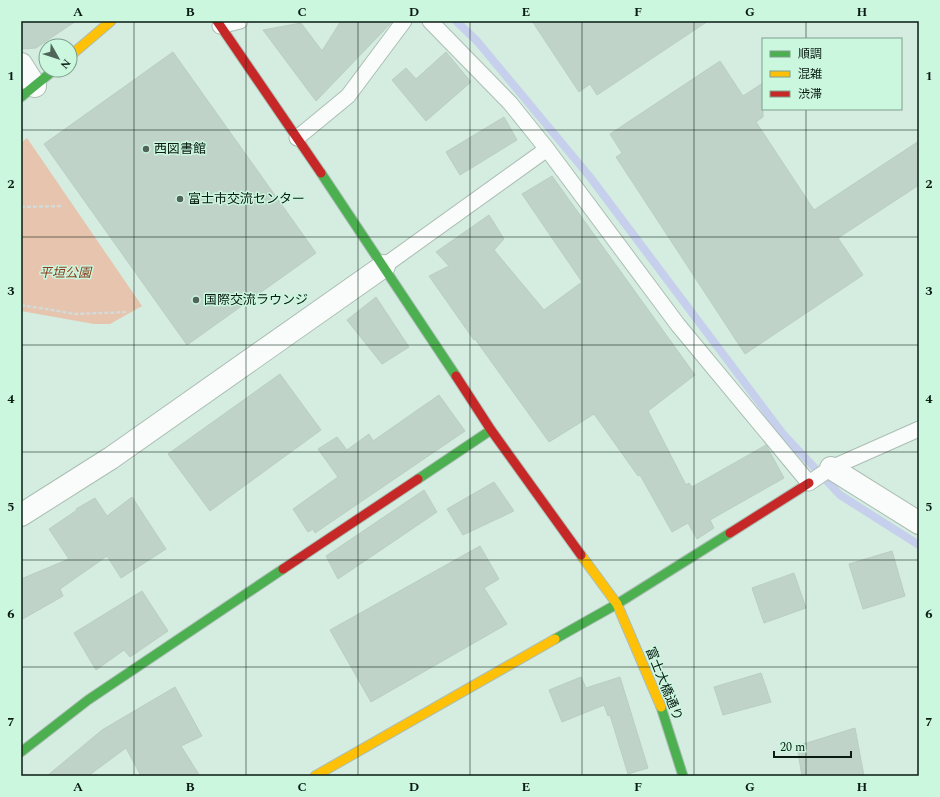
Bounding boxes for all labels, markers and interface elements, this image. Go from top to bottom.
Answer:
text: A [73,2,83,22]
text: B [185,2,195,22]
text: C [297,2,307,22]
text: D [409,2,419,22]
text: E [522,2,531,22]
text: F [634,2,642,22]
text: G [745,2,755,22]
text: H [857,2,868,22]
north arrow [38,38,78,78]
legend [762,38,902,110]
text: 順調 [798,45,822,64]
text: N [56,55,75,73]
text: 混雑 [798,65,822,84]
text: 1 [7,66,15,86]
text: 1 [925,66,933,86]
text: 渋滞 [798,85,822,104]
place label: 西図書館 [154,139,206,159]
marker: 西図書館 [141,144,151,154]
text: 2 [7,174,15,194]
text: 2 [925,174,933,194]
place label: 富士市交流センター [188,189,305,209]
marker: 富士市交流センター [175,194,185,204]
park label: 平垣公園 [39,263,93,283]
text: 3 [7,281,15,301]
text: 3 [925,281,933,301]
place label: 国際交流ラウンジ [204,290,308,310]
marker: 国際交流ラウンジ [191,295,201,305]
text: 4 [7,389,15,409]
text: 4 [925,389,933,409]
text: 5 [7,497,15,517]
text: 5 [925,497,933,517]
text: 6 [7,604,15,624]
text: 6 [925,604,933,624]
street label: 富士大橋通り [640,644,688,724]
text: 7 [7,712,15,732]
text: 7 [925,712,933,732]
scale bar [774,733,851,759]
text: 20 m [780,738,805,757]
text: A [73,777,83,797]
text: B [185,777,195,797]
text: C [297,777,307,797]
text: D [409,777,419,797]
text: E [522,777,531,797]
text: F [634,777,642,797]
text: G [745,777,755,797]
text: H [857,777,868,797]

